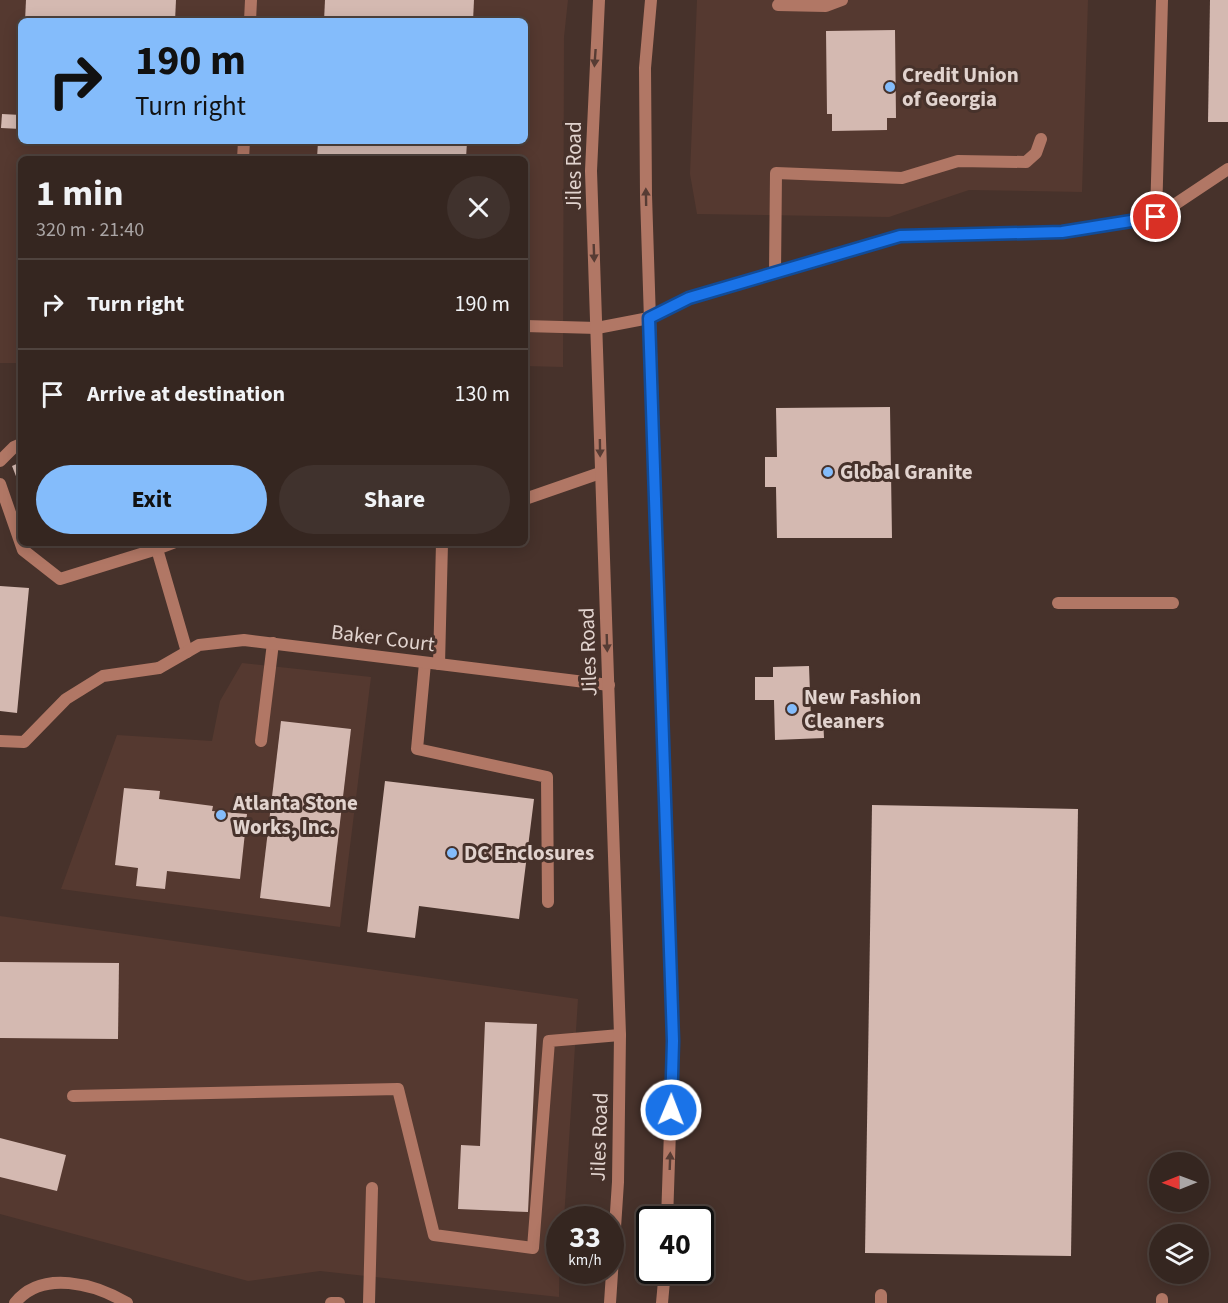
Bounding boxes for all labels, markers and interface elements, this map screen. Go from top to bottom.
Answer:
text: 190 m [135,31,246,91]
icon: right [36,42,114,120]
one-way arrow [590,49,600,68]
place label: Credit Union of Georgia [902,60,1019,114]
marker: Credit Union of Georgia [883,80,897,94]
text: Turn right [135,87,246,126]
street label: Jiles Road [559,121,589,211]
text: 1 min [36,168,124,219]
button: close [447,176,510,239]
one-way arrow [641,187,651,206]
pin [1130,191,1181,242]
icon: arrive [1139,200,1172,233]
text: 320 m · 21:40 [36,216,144,244]
one-way arrow [590,244,599,263]
icon: right [36,288,69,321]
text: Turn right [87,288,184,320]
text: 190 m [455,288,510,320]
icon: arrive [36,378,69,411]
text: Arrive at destination [87,378,285,410]
text: 130 m [455,378,510,410]
one-way arrow [595,439,604,458]
place label: Global Granite [840,457,973,487]
button: Exit [36,465,267,534]
button: Share [279,465,510,534]
marker: Global Granite [821,465,835,479]
street label: Jiles Road [571,607,605,697]
street label: Baker Court [330,617,436,659]
one-way arrow [602,634,612,653]
place label: New Fashion Cleaners [804,682,921,736]
marker: New Fashion Cleaners [785,702,799,716]
place label: Atlanta Stone Works, Inc. [232,788,358,842]
marker: Atlanta Stone Works, Inc. [214,808,228,822]
place label: DC Enclosures [464,838,594,868]
marker: DC Enclosures [445,846,459,860]
position arrow [639,1078,703,1142]
street label: Jiles Road [582,1092,616,1182]
one-way arrow [666,1152,675,1171]
north arrow [1149,1152,1209,1212]
map controls [1149,1152,1209,1284]
speed limit sign: 40 [636,1206,714,1284]
text: 33 [569,1216,601,1259]
button: layers [1149,1224,1209,1284]
text: km/h [568,1250,602,1271]

